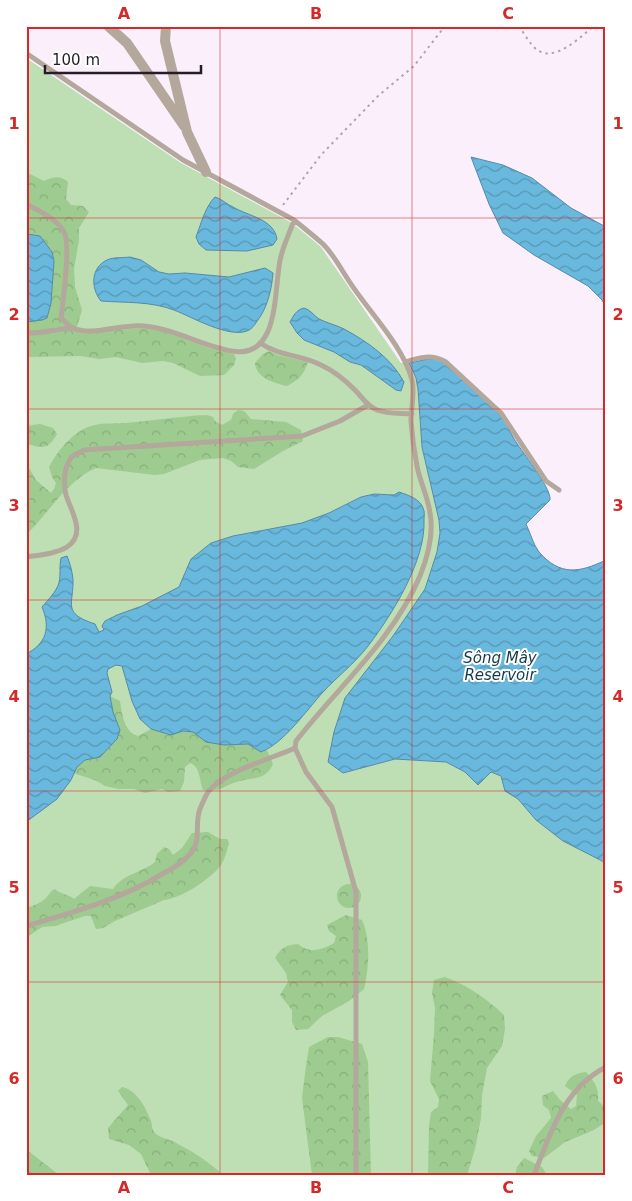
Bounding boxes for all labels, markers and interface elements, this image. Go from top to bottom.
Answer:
text: A [118,4,131,23]
text: B [310,4,322,23]
text: C [502,4,514,23]
scale bar [45,42,201,74]
text: 100 m [52,51,100,69]
text: 1 [8,114,20,133]
text: 1 [612,114,624,133]
text: 2 [8,305,20,324]
text: 2 [612,305,624,324]
text: 3 [8,496,20,515]
text: 3 [612,496,624,515]
water label: Sông Mây Reservoir [463,649,538,684]
text: 4 [8,687,20,706]
text: 4 [612,687,624,706]
text: 5 [8,878,20,897]
text: 5 [612,878,624,897]
text: 6 [8,1069,20,1088]
text: 6 [612,1069,624,1088]
text: A [118,1178,131,1197]
text: B [310,1178,322,1197]
text: C [502,1178,514,1197]

